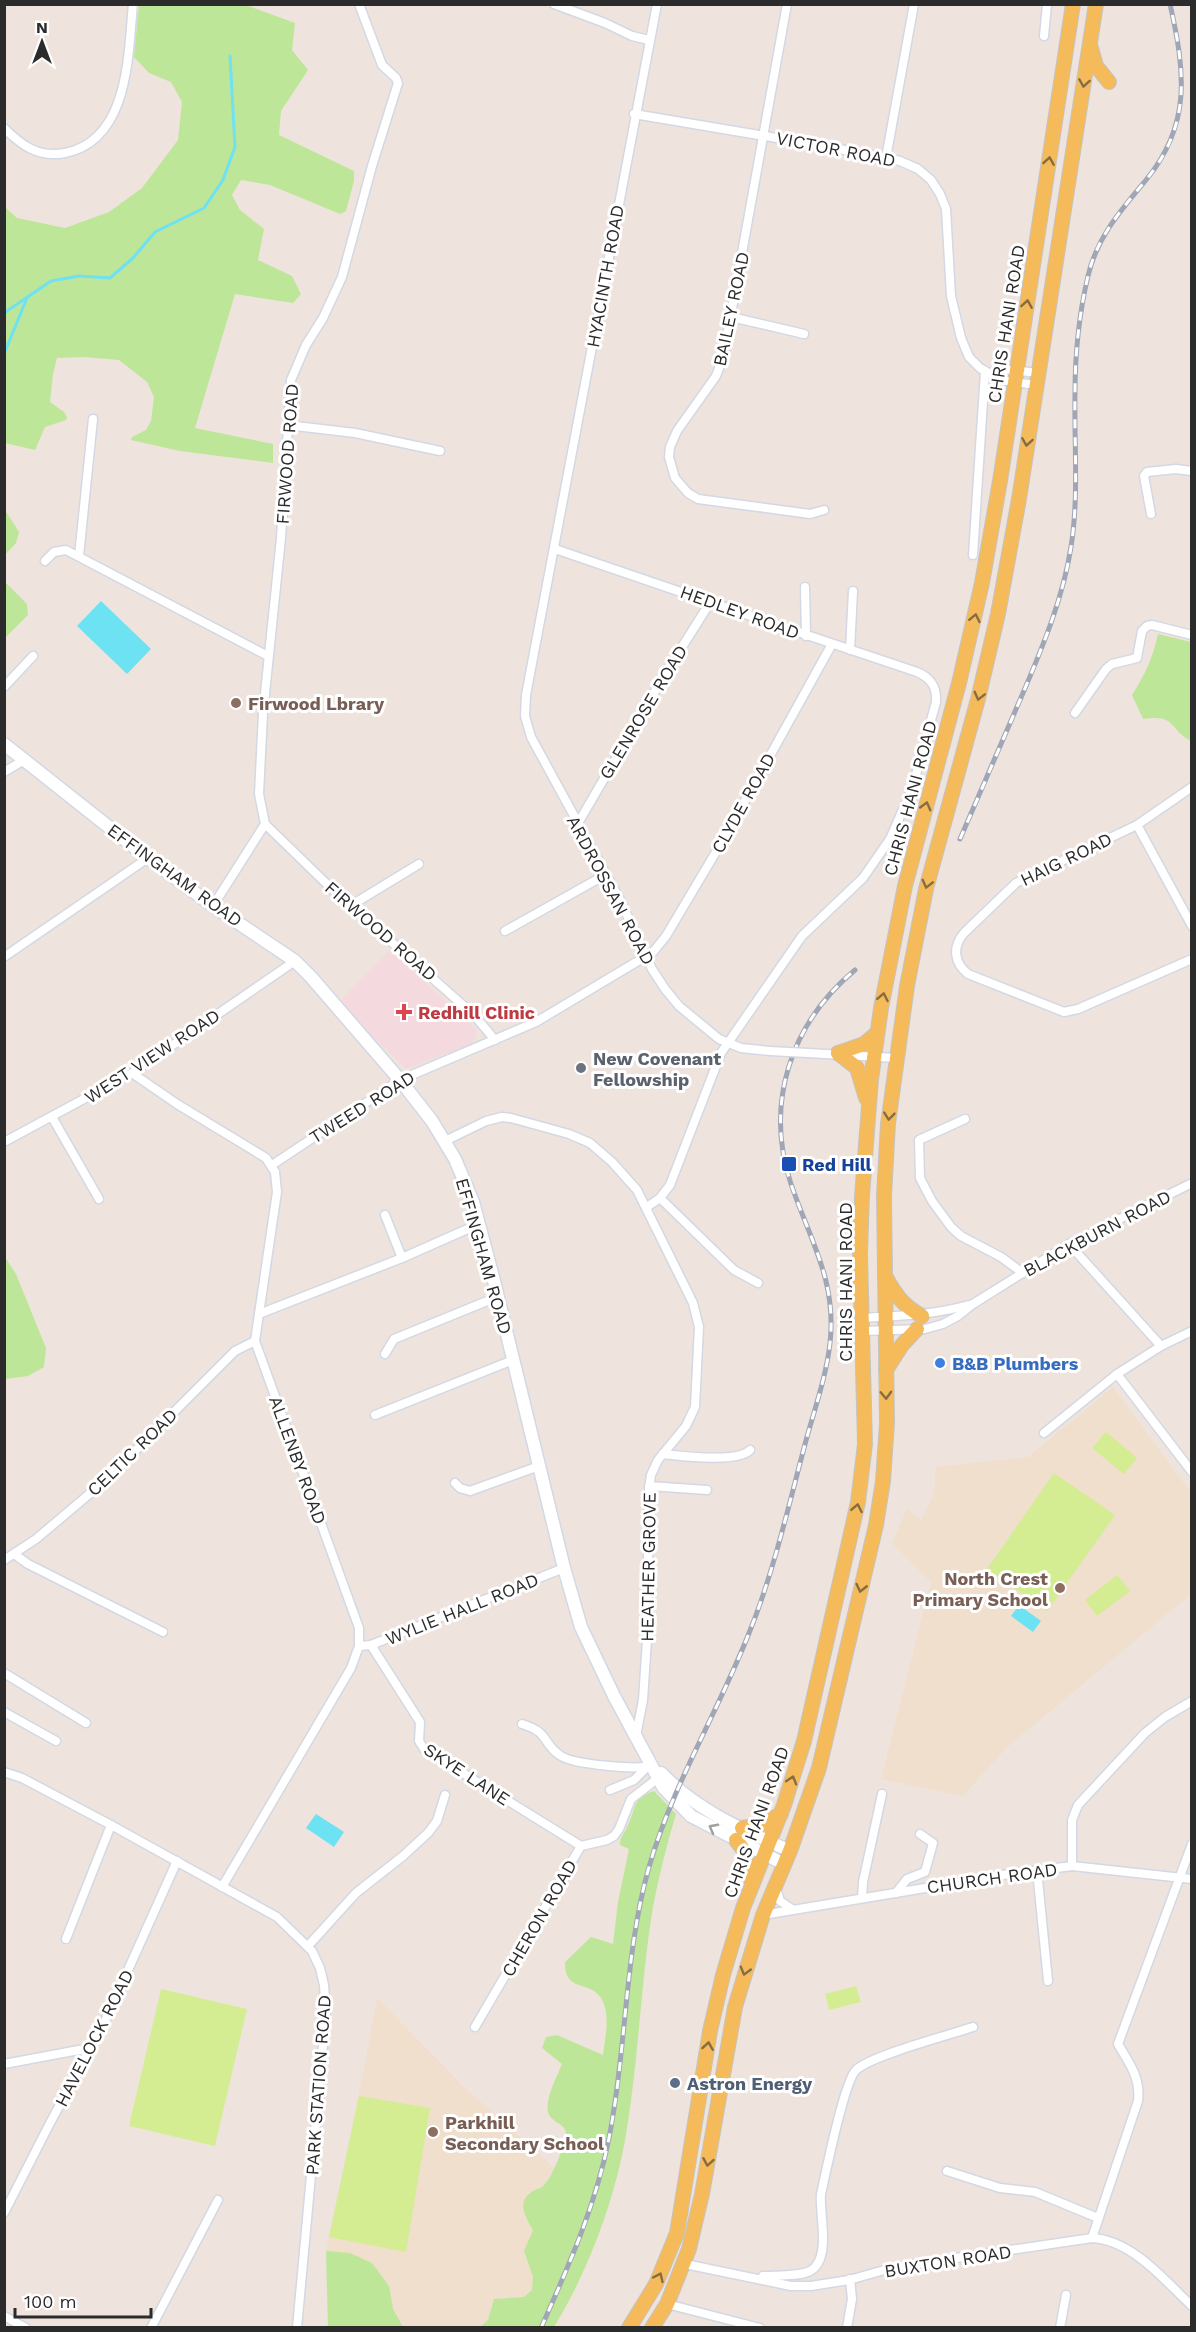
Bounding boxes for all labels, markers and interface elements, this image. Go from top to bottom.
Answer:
north arrow [12,12,72,72]
text: N [36,18,48,37]
one-way arrow [1078,78,1090,88]
street label: VICTOR ROAD [775,127,897,171]
one-way arrow [1042,157,1054,166]
street label: HYACINTH ROAD [582,203,628,349]
street label: CHRIS HANI ROAD [983,243,1029,405]
street label: BAILEY ROAD [709,250,753,368]
one-way arrow [1020,299,1032,309]
street label: FIRWOOD ROAD [272,383,302,525]
one-way arrow [1022,438,1034,447]
street label: HEDLEY ROAD [677,581,803,643]
one-way arrow [968,613,981,623]
street label: GLENROSE ROAD [595,641,691,783]
one-way arrow [973,691,986,701]
place label: Firwood Lbrary [248,693,385,714]
marker: Firwood Lbrary [229,696,243,710]
street label: CHRIS HANI ROAD [879,718,941,878]
street label: CLYDE ROAD [707,749,779,857]
one-way arrow [919,802,931,812]
street label: ARDROSSAN ROAD [563,812,659,968]
street label: EFFINGHAM ROAD [104,819,246,931]
street label: HAIG ROAD [1017,828,1115,890]
street label: FIRWOOD ROAD [321,877,441,985]
one-way arrow [922,879,935,889]
one-way arrow [876,992,889,1002]
place label: Redhill Clinic [418,1002,535,1023]
marker: Redhill Clinic [395,1003,413,1021]
street label: WEST VIEW ROAD [80,1004,224,1108]
place label: New Covenant Fellowship [593,1048,721,1090]
marker: New Covenant Fellowship [574,1061,588,1075]
street label: TWEED ROAD [306,1066,418,1148]
one-way arrow [884,1112,896,1121]
place label: Red Hill [802,1154,872,1175]
marker: Red Hill [780,1155,798,1173]
street label: EFFINGHAM ROAD [452,1176,516,1336]
street label: BLACKBURN ROAD [1020,1185,1174,1281]
street label: CHRIS HANI ROAD [835,1202,856,1362]
place label: B&B Plumbers [952,1353,1079,1374]
marker: B&B Plumbers [933,1356,947,1370]
one-way arrow [880,1390,893,1399]
street label: ALLENBY ROAD [265,1393,331,1527]
street label: CELTIC ROAD [83,1404,181,1500]
street label: HEATHER GROVE [636,1492,660,1642]
one-way arrow [850,1504,863,1514]
place label: North Crest Primary School [913,1568,1048,1610]
street label: WYLIE HALL ROAD [382,1569,542,1649]
marker: North Crest Primary School [1053,1581,1067,1595]
one-way arrow [855,1582,868,1592]
street label: SKYE LANE [420,1738,514,1810]
street label: CHRIS HANI ROAD [719,1743,793,1901]
one-way arrow [785,1775,797,1786]
one-way arrow [709,1824,719,1835]
street label: CHERON ROAD [497,1856,581,1980]
street label: CHURCH ROAD [925,1858,1059,1898]
street label: HAVELOCK ROAD [50,1966,138,2110]
one-way arrow [740,1966,753,1976]
street label: PARK STATION ROAD [301,1994,335,2176]
one-way arrow [701,2042,713,2051]
place label: Astron Energy [687,2073,813,2094]
marker: Astron Energy [668,2076,682,2090]
place label: Parkhill Secondary School [445,2112,604,2154]
marker: Parkhill Secondary School [426,2125,440,2139]
one-way arrow [702,2157,715,2167]
street label: BUXTON ROAD [883,2241,1013,2281]
one-way arrow [651,2273,663,2284]
scale bar [15,2281,152,2319]
text: 100 m [24,2291,77,2312]

